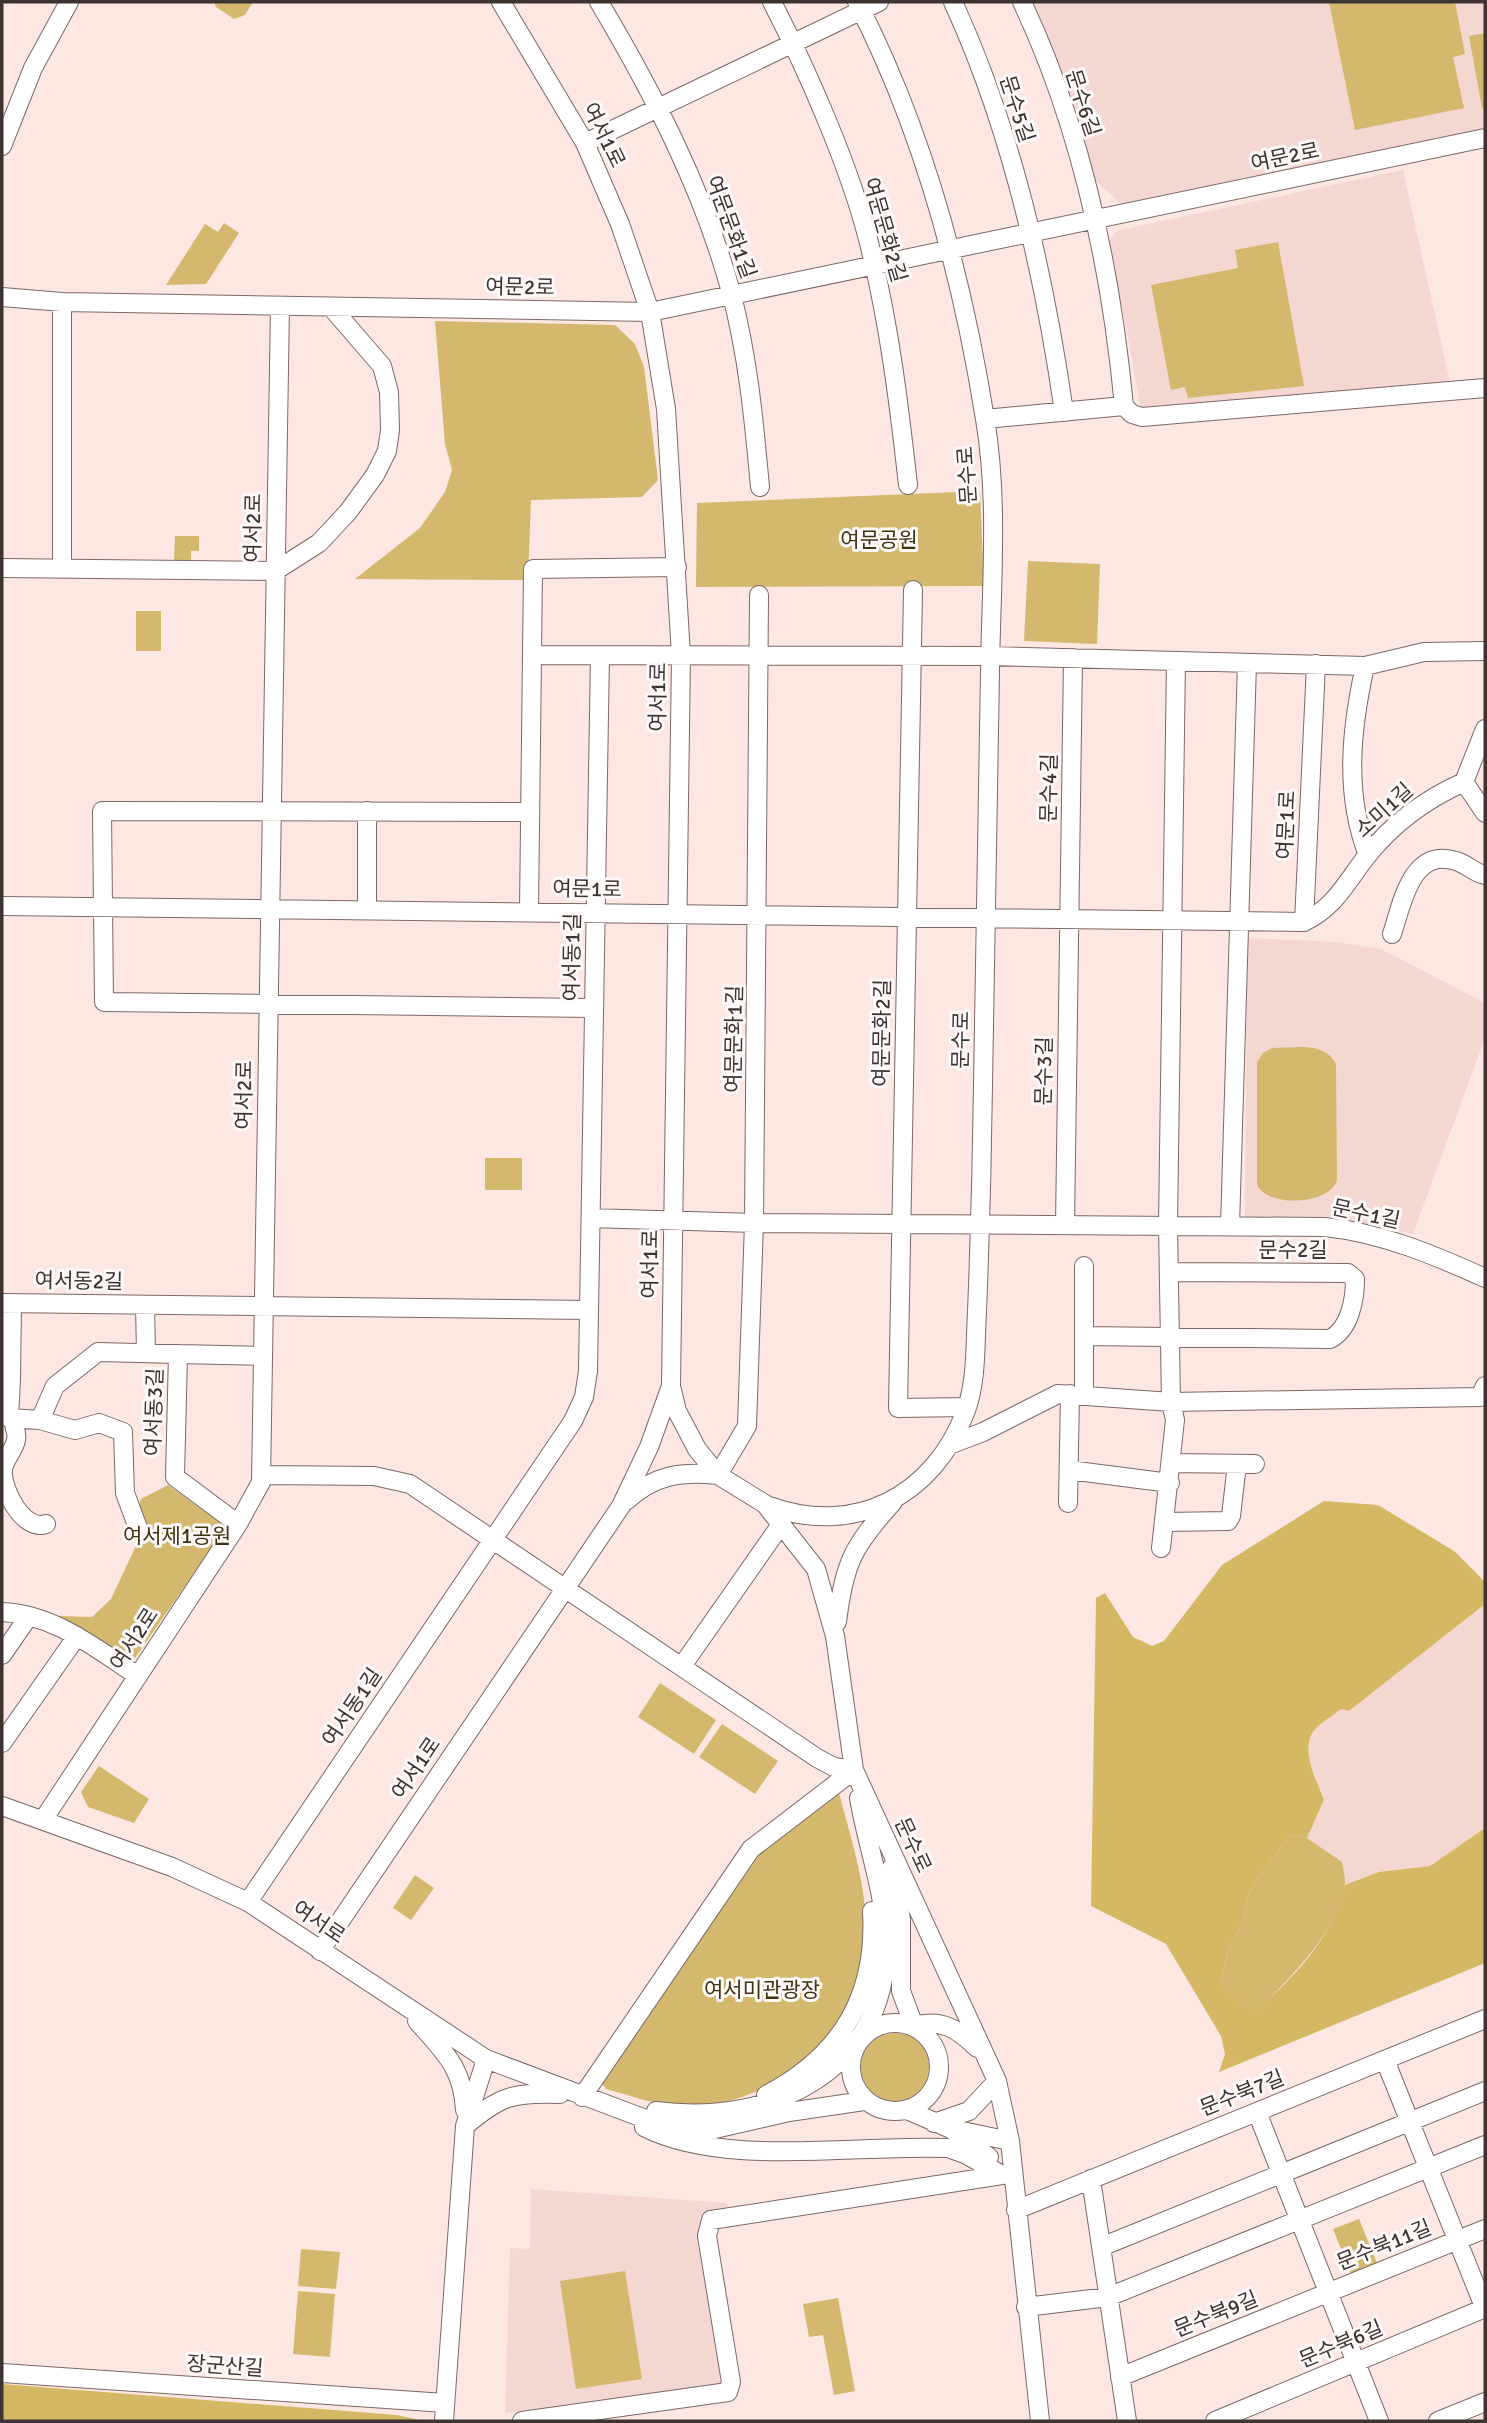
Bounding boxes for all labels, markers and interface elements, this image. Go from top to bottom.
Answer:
street label: 문수6길 [1060,66,1106,140]
street label: 문수5길 [994,72,1040,146]
street label: 여서1로 [577,98,631,172]
street label: 여문2로 [1248,137,1322,177]
street label: 여문문화1길 [700,172,762,282]
street label: 여문문화2길 [858,175,912,285]
street label: 여문2로 [485,273,555,301]
street label: 문수로 [952,445,982,505]
street label: 여서2로 [239,493,267,563]
park label: 여문공원 [840,527,918,553]
street label: 여서1로 [644,662,672,732]
street label: 문수4길 [1035,753,1063,823]
street label: 소미1길 [1350,777,1418,843]
street label: 여문1로 [1271,790,1301,860]
street label: 여문1로 [552,875,622,903]
street label: 여서동1길 [558,912,586,1002]
street label: 여문문화2길 [868,979,896,1087]
street label: 여문문화1길 [720,985,748,1093]
street label: 문수로 [947,1011,975,1069]
street label: 문수3길 [1030,1036,1058,1106]
street label: 여서2로 [230,1060,258,1130]
street label: 문수1길 [1329,1194,1403,1234]
street label: 여서1로 [636,1229,664,1299]
street label: 문수2길 [1258,1237,1328,1263]
street label: 여서동2길 [34,1267,124,1295]
street label: 여서동3길 [139,1367,169,1457]
park label: 여서제1공원 [123,1523,231,1549]
street label: 여서2로 [104,1603,164,1675]
street label: 여서동1길 [316,1663,388,1751]
street label: 여서1로 [386,1732,446,1804]
street label: 문수로 [889,1813,937,1877]
street label: 여서로 [288,1895,350,1949]
park label: 여서미관광장 [704,1977,820,2003]
street label: 문수북7길 [1196,2064,1288,2122]
street label: 문수북11길 [1333,2214,1435,2276]
street label: 문수북9길 [1170,2285,1262,2343]
street label: 문수북6길 [1295,2315,1387,2373]
street label: 장군산길 [186,2350,264,2382]

